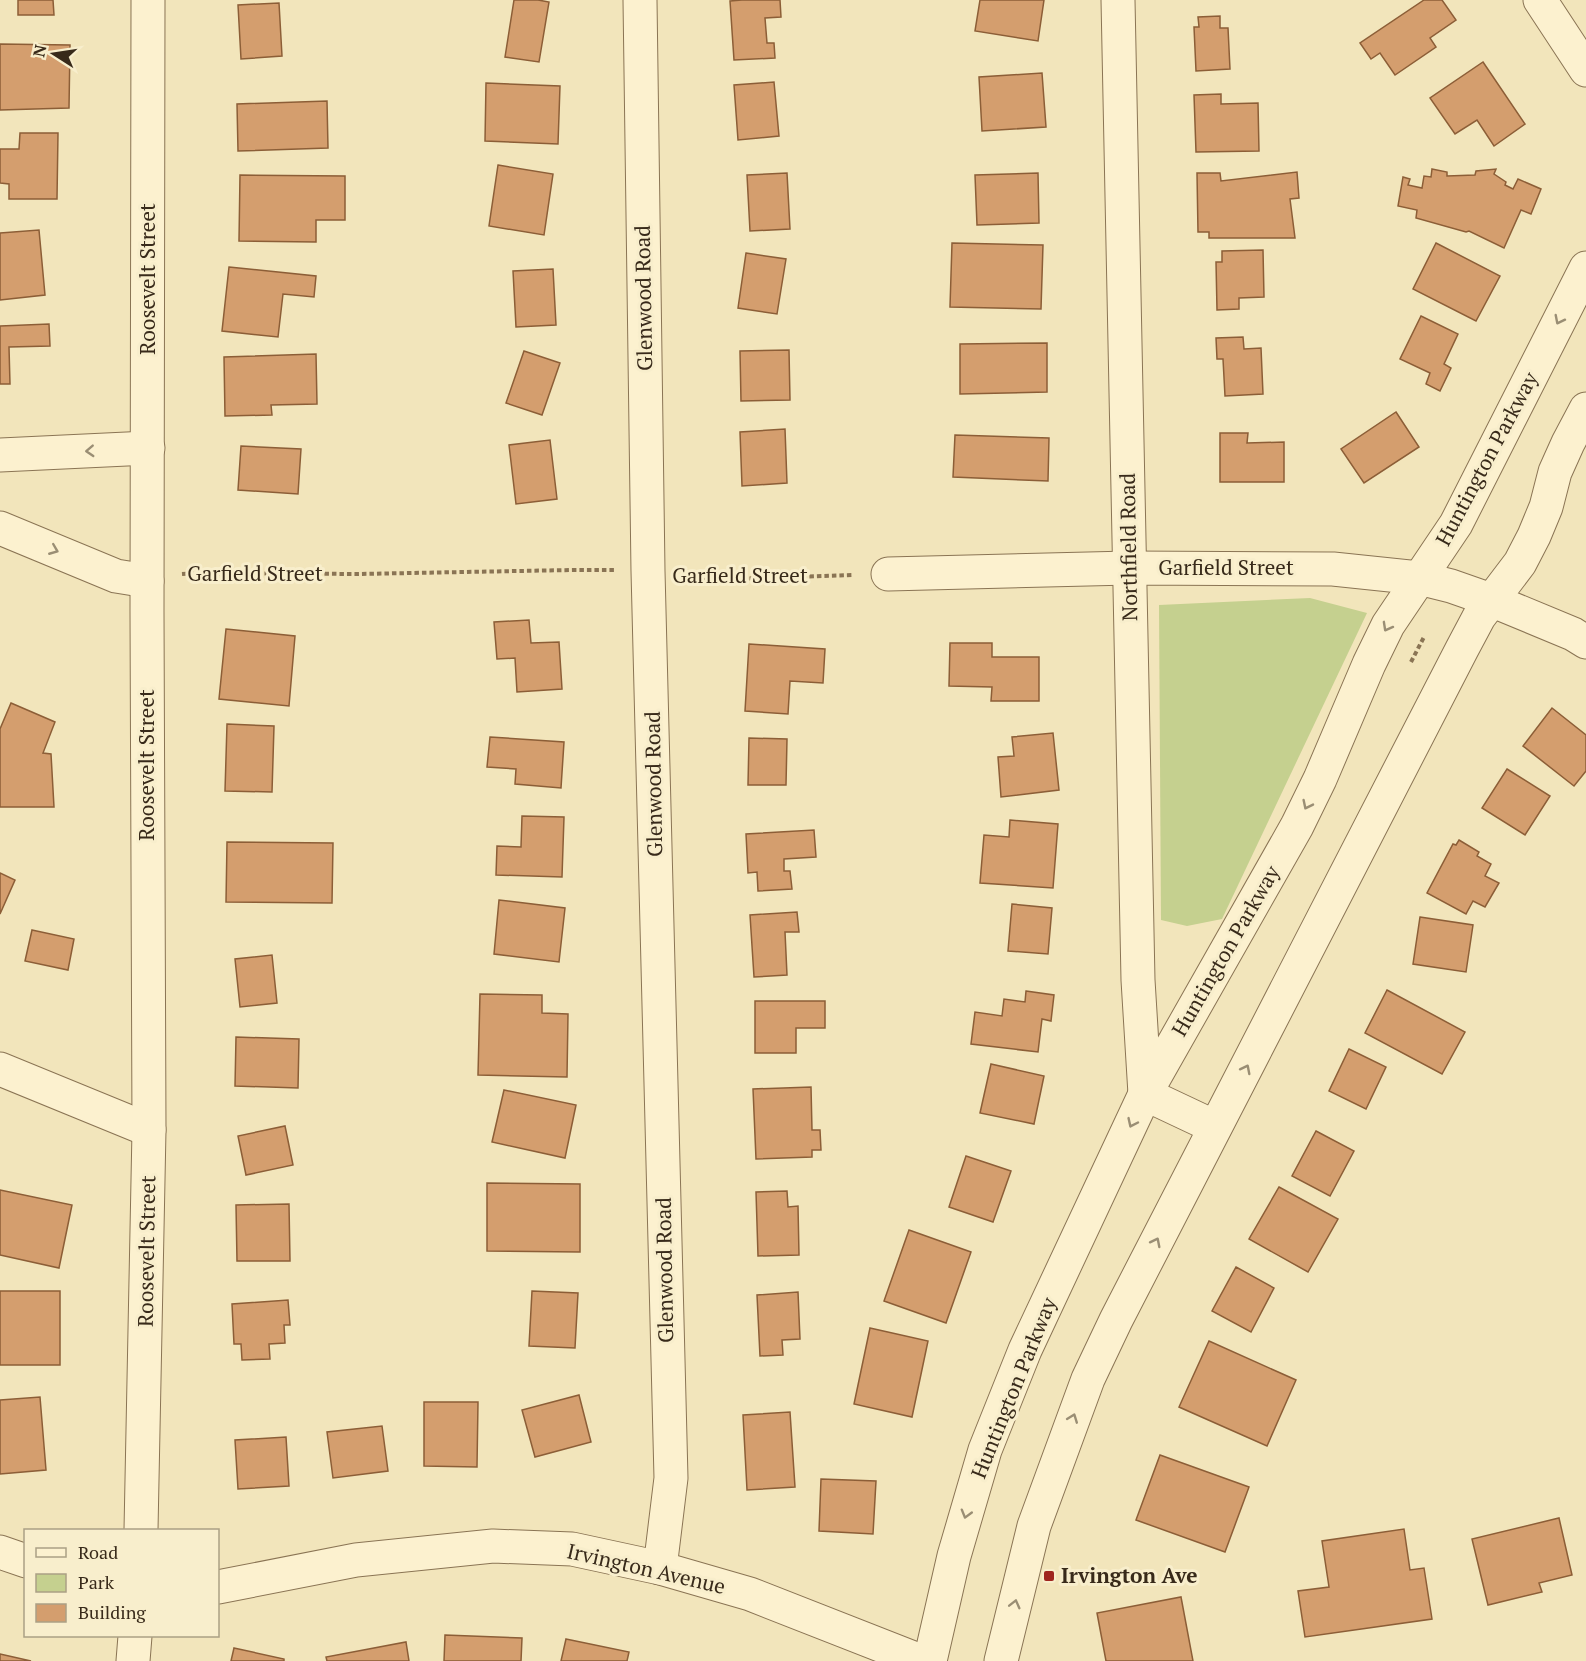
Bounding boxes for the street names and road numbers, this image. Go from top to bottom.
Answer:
street label: Roosevelt Street [133,203,161,355]
street label: Glenwood Road [628,225,658,371]
street label: Huntington Parkway [1428,366,1544,550]
street label: Northfield Road [1113,472,1143,621]
street label: Garfield Street [1158,553,1294,581]
street label: Garfield Street [187,559,323,587]
street label: Garfield Street [672,561,808,589]
street label: Roosevelt Street [132,689,160,841]
street label: Glenwood Road [638,711,668,857]
street label: Huntington Parkway [1165,860,1286,1041]
street label: Roosevelt Street [131,1175,161,1327]
street label: Glenwood Road [649,1197,679,1343]
street label: Huntington Parkway [964,1293,1062,1482]
street label: Irvington Avenue [564,1536,728,1600]

